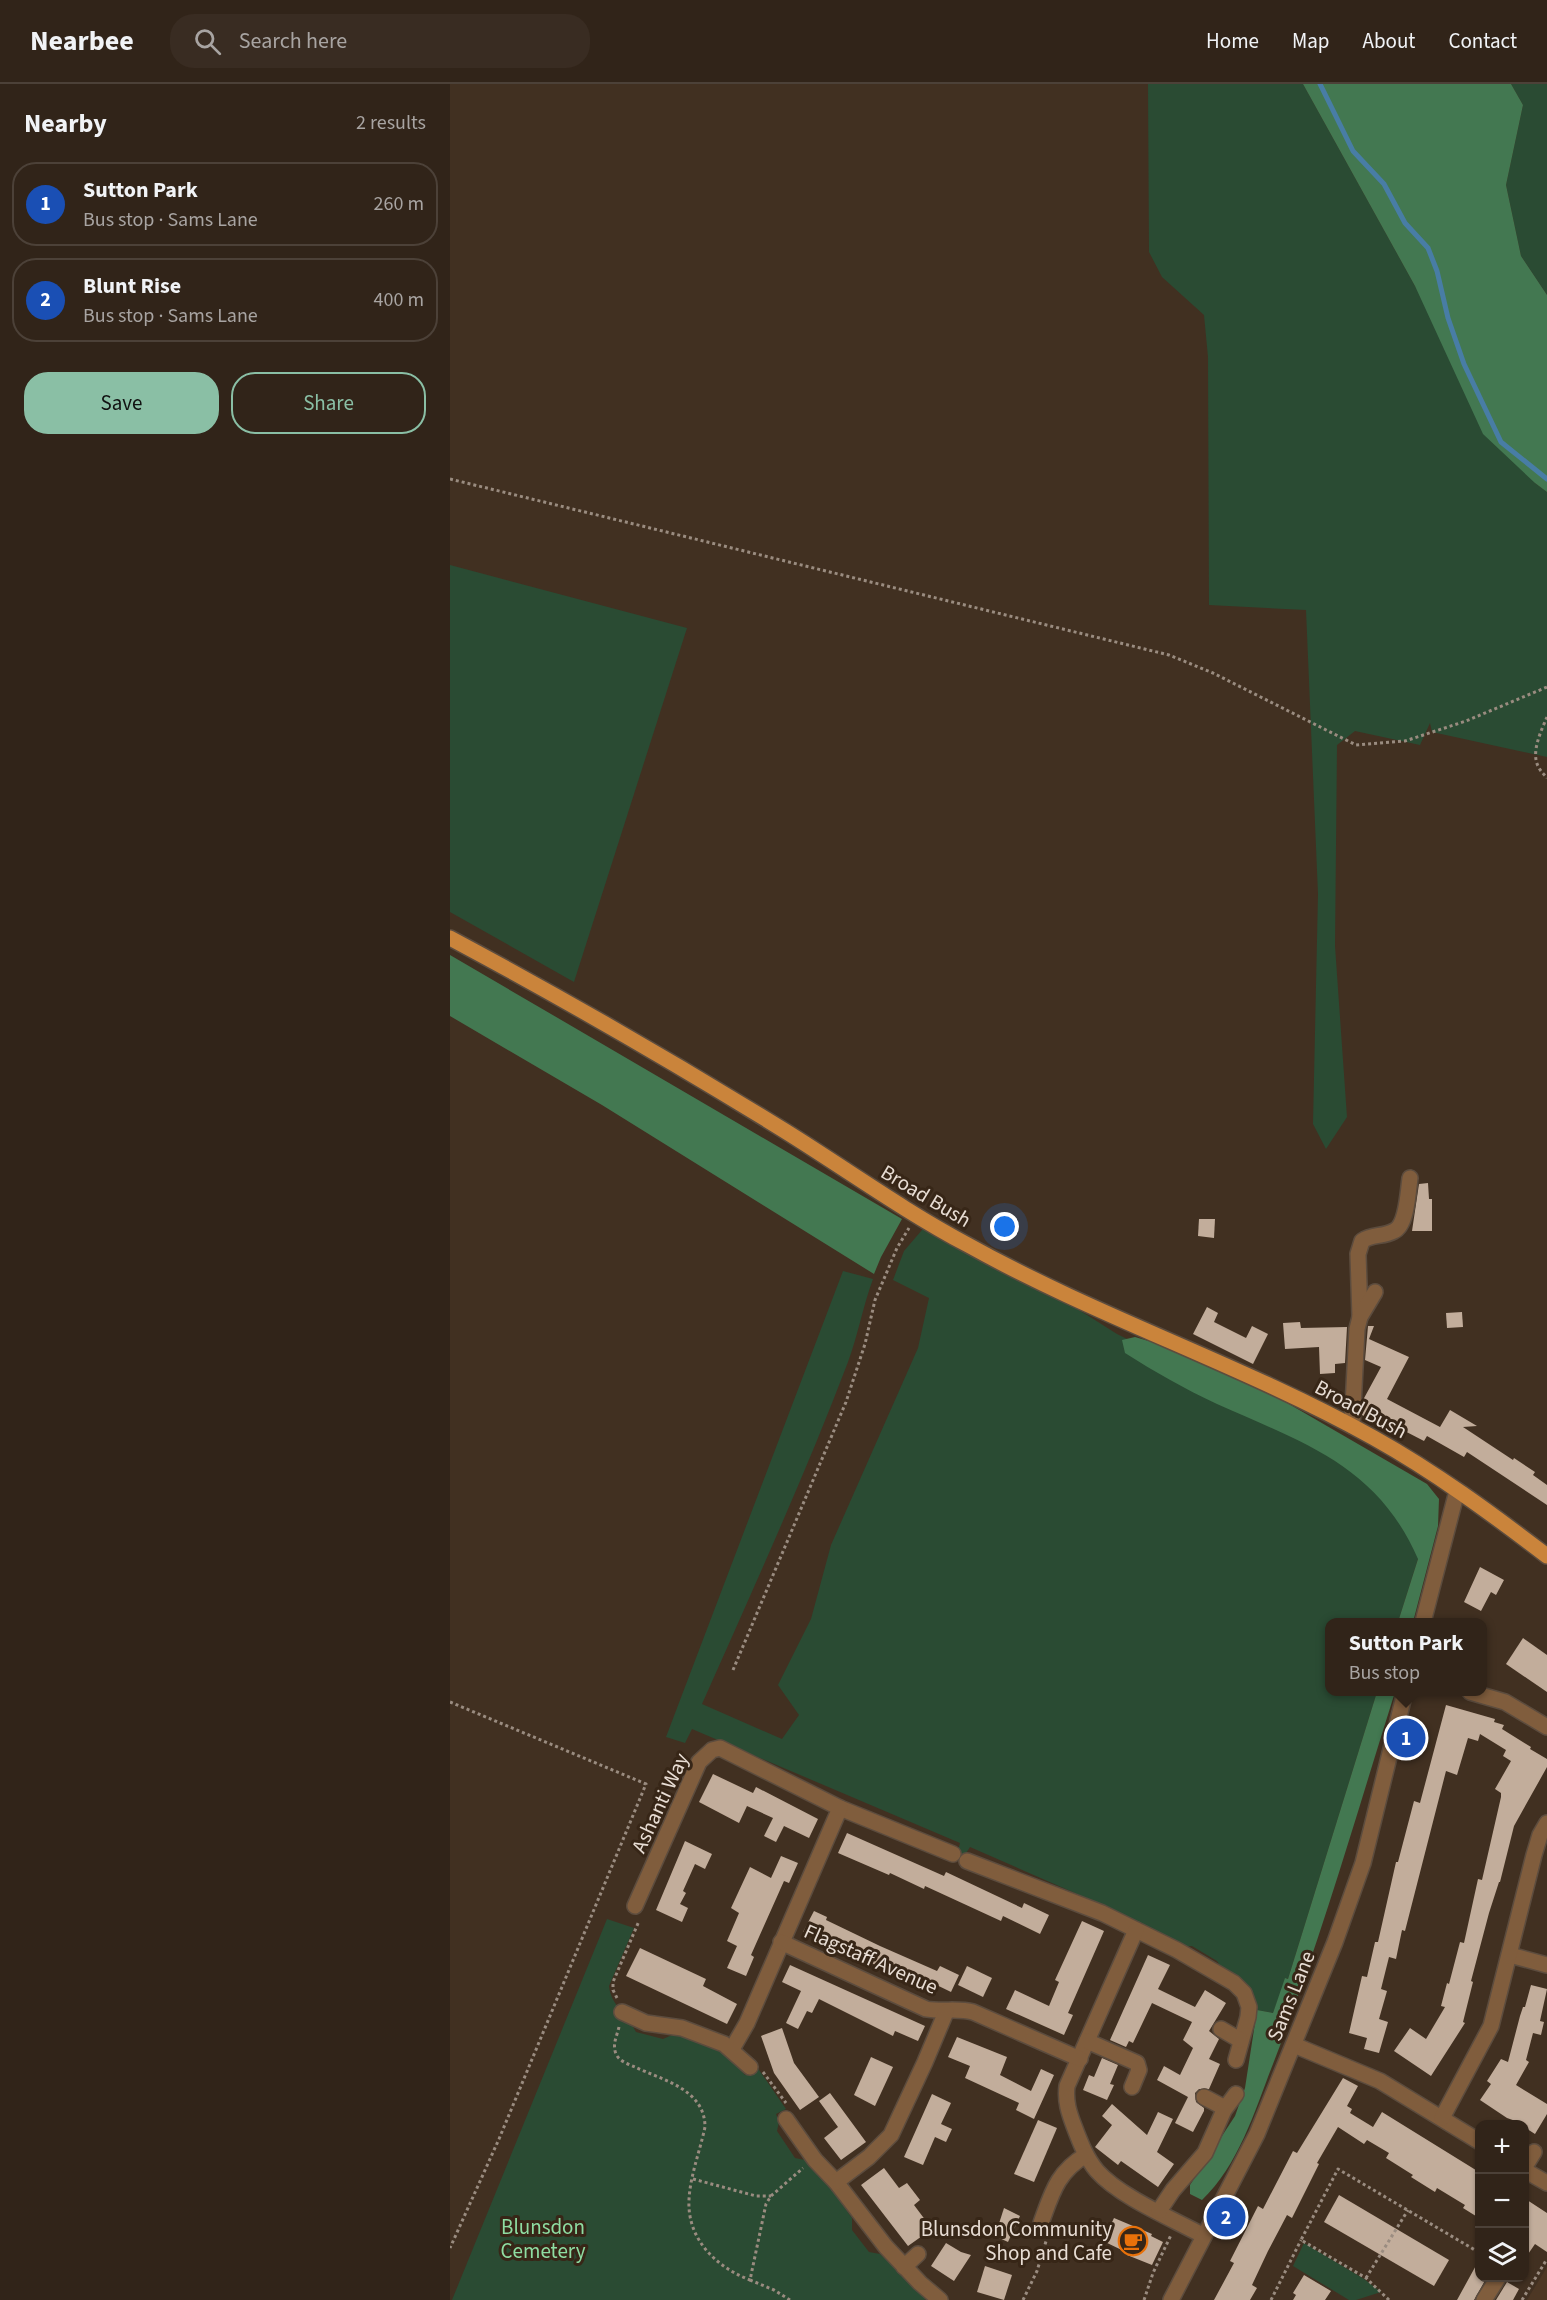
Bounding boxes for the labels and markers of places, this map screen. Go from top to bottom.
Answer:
pin: 1 [1386,1716,1426,1760]
pin: 2 [1206,2194,1246,2240]
place label: Blunsdon Community Shop and Cafe [921,2214,1112,2268]
cafe icon: Blunsdon Community Shop and Cafe [1117,2225,1149,2257]

